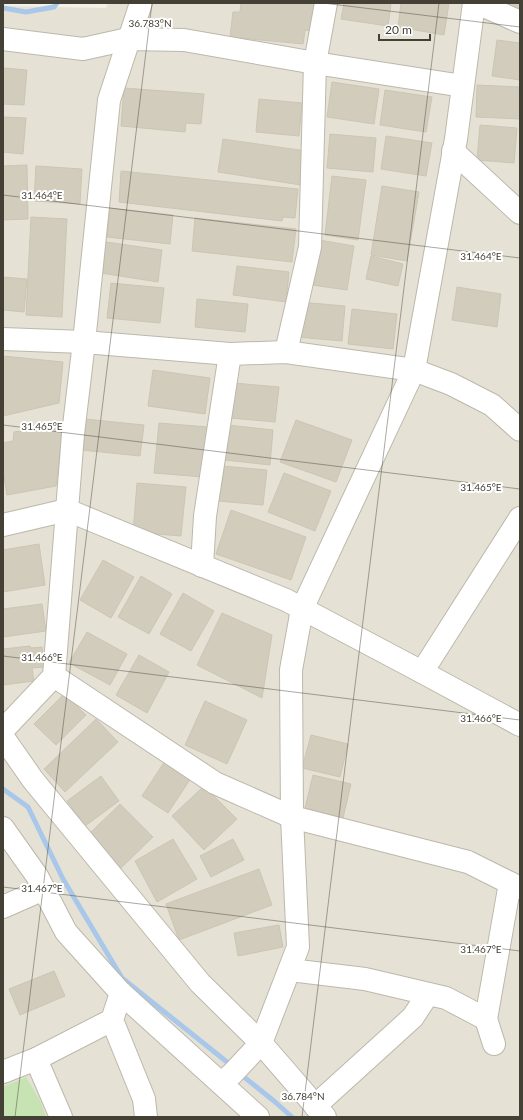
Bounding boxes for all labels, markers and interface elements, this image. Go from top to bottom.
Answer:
scale bar [379,16,430,42]
text: 36.783°N [128,17,172,29]
text: 20 m [385,22,412,37]
text: 31.464°E [21,189,63,201]
text: 31.464°E [460,250,502,262]
text: 31.465°E [21,420,63,432]
text: 31.465°E [460,481,502,493]
text: 31.466°E [21,651,63,663]
text: 31.466°E [460,712,502,724]
text: 31.467°E [21,882,63,894]
text: 31.467°E [460,943,502,955]
text: 36.784°N [281,1090,325,1102]

